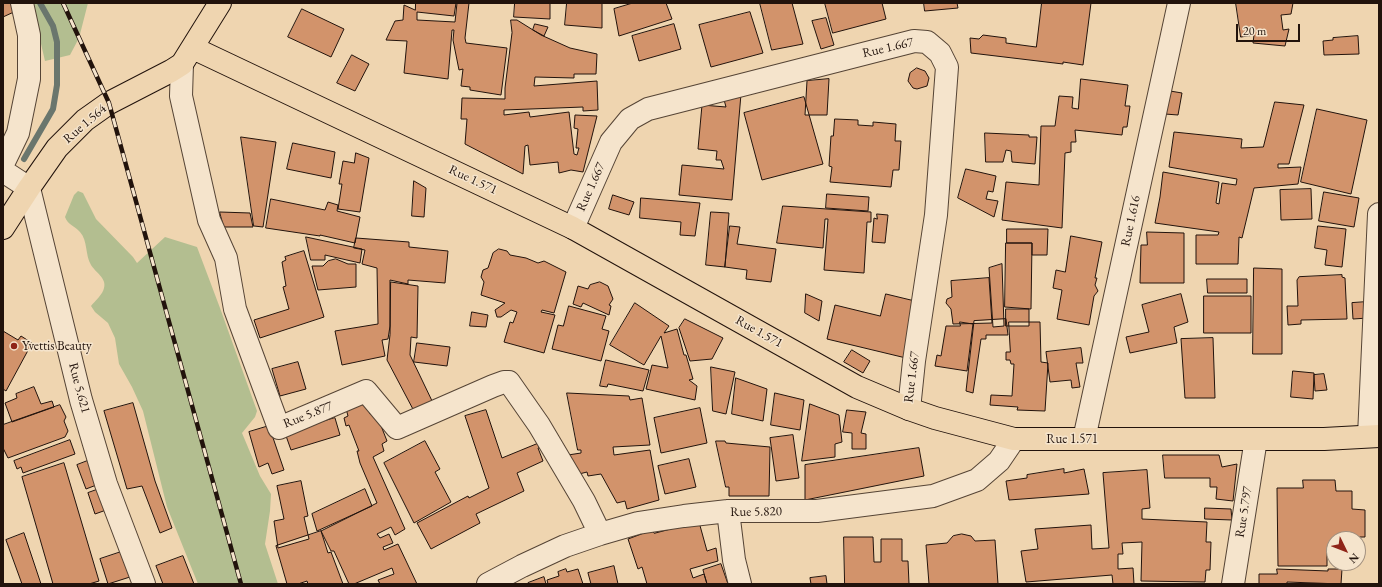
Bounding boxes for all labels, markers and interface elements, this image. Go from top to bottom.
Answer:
scale bar [1238,16,1302,42]
text: 20 m [1243,23,1266,39]
street label: Rue 1.667 [861,35,915,61]
street label: Rue 1.564 [60,101,110,147]
street label: Rue 1.667 [573,160,609,214]
street label: Rue 1.571 [446,162,500,198]
street label: Rue 1.616 [1118,194,1144,248]
street label: Rue 1.571 [733,313,785,351]
place label: Yvettis Beauty [22,338,92,354]
marker: Yvettis Beauty [9,341,19,351]
street label: Rue 1.667 [901,350,923,404]
street label: Rue 5.621 [65,361,93,415]
street label: Rue 5.877 [281,398,335,432]
street label: Rue 1.571 [1046,431,1098,447]
street label: Rue 5.797 [1232,485,1256,539]
street label: Rue 5.820 [730,504,782,520]
north arrow [1326,531,1366,571]
text: N [1346,550,1362,567]

